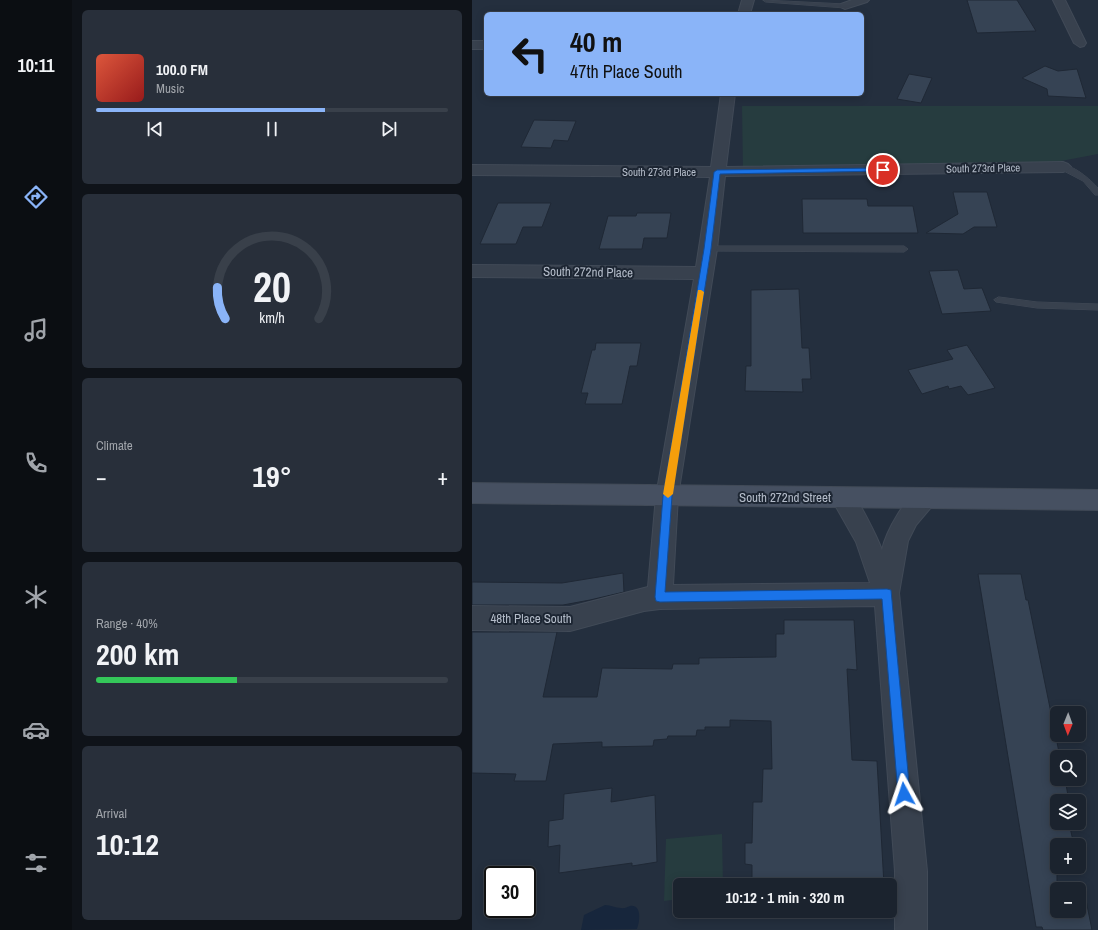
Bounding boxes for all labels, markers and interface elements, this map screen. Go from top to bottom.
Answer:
text: 40 m [570,23,622,61]
icon: left [504,28,556,80]
text: 10:11 [18,53,54,78]
text: 100.0 FM [156,59,208,80]
text: 47th Place South [570,59,682,84]
text: Music [156,80,184,97]
icon: previous [144,118,166,140]
icon: pause [261,118,283,140]
icon: next [378,118,400,140]
pin [866,153,900,187]
icon: arrive [872,159,894,181]
street label: South 273rd Place [946,160,1020,176]
street label: South 273rd Place [622,165,696,179]
icon: directions [22,183,50,211]
text: 20 [253,259,291,315]
street label: South 272nd Place [543,263,633,281]
text: km/h [259,308,285,327]
icon: music [22,316,50,344]
text: Climate [96,437,133,454]
icon: phone [22,449,50,477]
text: 19° [252,456,292,496]
text: − [96,462,107,492]
text: + [437,462,448,492]
street label: South 272nd Street [739,489,831,506]
icon: climate [22,583,50,611]
street label: 48th Place South [490,610,572,627]
text: Range · 40% [96,615,158,632]
text: 200 km [96,634,179,674]
north arrow [1050,706,1086,742]
map controls [1050,706,1086,918]
icon: car [22,716,50,744]
button: search [1050,750,1086,786]
position arrow [883,773,925,815]
button: layers [1050,794,1086,830]
text: Arrival [96,805,127,822]
text: 10:12 [96,824,159,864]
button: + [1050,838,1086,874]
icon: filters [22,849,50,877]
speed limit sign: 30 [484,866,536,918]
button: − [1050,882,1086,918]
text: 10:12 · 1 min · 320 m [726,887,844,908]

